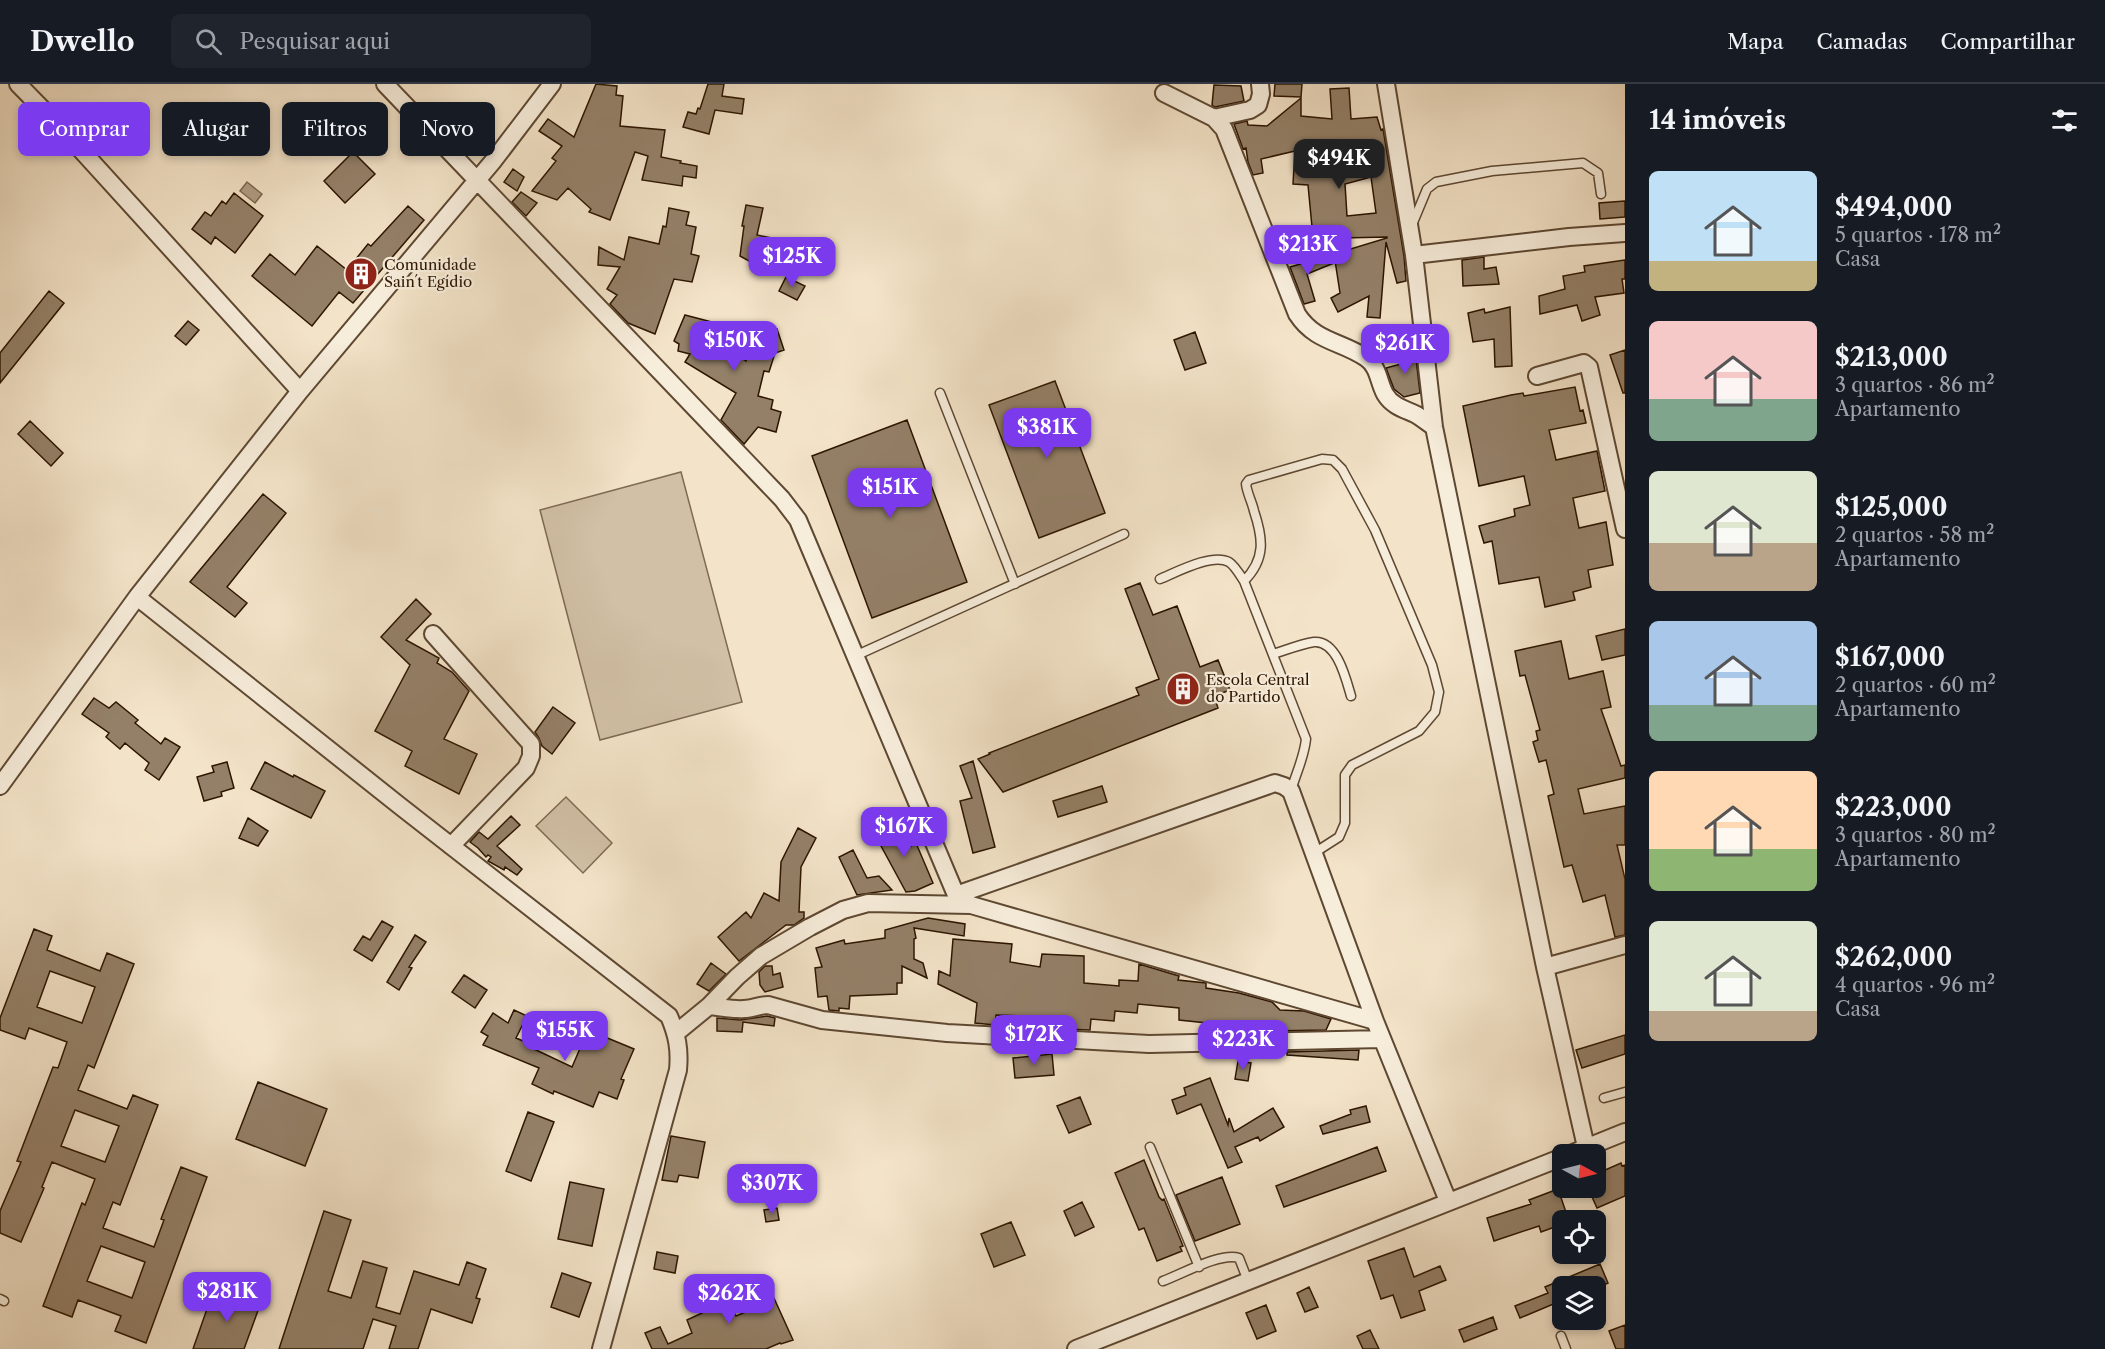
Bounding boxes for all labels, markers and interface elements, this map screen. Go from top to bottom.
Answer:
search box [171,14,591,68]
text: Dwello [30,24,135,58]
icon: search [192,25,225,58]
text: Pesquisar aqui [240,28,390,55]
text: Mapa [1727,29,1783,54]
text: Camadas [1816,29,1907,54]
text: Compartilhar [1940,29,2075,54]
chip: Comprar [18,102,150,156]
chip: Alugar [162,102,270,156]
chip: Filtros [282,102,388,156]
chip: Novo [400,102,495,156]
text: 14 imóveis [1649,104,1786,136]
icon: filters [2048,104,2081,137]
pin: $494K [1297,139,1381,190]
text: $494K [1308,146,1370,170]
text: $494,000 [1835,191,1952,223]
icon: home [1697,195,1769,267]
text: 5 quartos · 178 m² [1835,223,2001,247]
pin: $213K [1266,225,1350,276]
text: $213K [1278,232,1338,256]
pin: $125K [750,237,834,288]
text: $125K [763,244,822,268]
text: Casa [1835,247,1880,271]
place label: Comunidade Sain´t Egídio [384,255,477,291]
building icon: Comunidade Sain´t Egídio [343,256,379,292]
pin: $150K [692,321,776,372]
pin: $261K [1363,324,1447,375]
text: $150K [704,328,764,352]
text: $261K [1375,331,1435,355]
text: $213,000 [1835,341,1948,373]
icon: home [1697,345,1769,417]
text: 3 quartos · 86 m² [1835,373,1995,397]
text: Apartamento [1835,397,1960,421]
pin: $381K [1005,408,1089,459]
text: $381K [1017,415,1077,439]
pin: $151K [848,468,932,519]
text: $151K [862,475,918,499]
text: $125,000 [1835,491,1947,523]
icon: home [1697,495,1769,567]
text: 2 quartos · 58 m² [1835,523,1994,547]
text: Apartamento [1835,547,1960,571]
text: $167,000 [1835,641,1945,673]
icon: home [1697,645,1769,717]
place label: Escola Central do Partido [1206,670,1310,706]
building icon: Escola Central do Partido [1165,671,1201,707]
text: 2 quartos · 60 m² [1835,673,1996,697]
text: Apartamento [1835,697,1960,721]
text: $223,000 [1835,791,1951,823]
icon: home [1697,795,1769,867]
pin: $167K [862,807,946,858]
text: $167K [875,814,933,838]
text: 3 quartos · 80 m² [1835,823,1996,847]
text: Apartamento [1835,847,1960,871]
text: $262,000 [1835,941,1952,973]
icon: home [1697,945,1769,1017]
text: 4 quartos · 96 m² [1835,973,1995,997]
text: Casa [1835,997,1880,1021]
pin: $155K [523,1011,607,1062]
pin: $172K [992,1015,1076,1066]
text: $155K [536,1018,594,1042]
pin: $223K [1201,1020,1285,1071]
text: $172K [1005,1022,1063,1046]
text: $223K [1212,1027,1274,1051]
north arrow [1552,1144,1606,1198]
map controls [1552,1144,1606,1330]
pin: $307K [730,1164,814,1215]
text: $307K [741,1171,803,1195]
button: locate [1552,1210,1606,1264]
pin: $281K [185,1272,269,1323]
pin: $262K [687,1274,771,1325]
button: layers [1552,1276,1606,1330]
text: $281K [197,1279,257,1303]
text: $262K [698,1281,760,1305]

